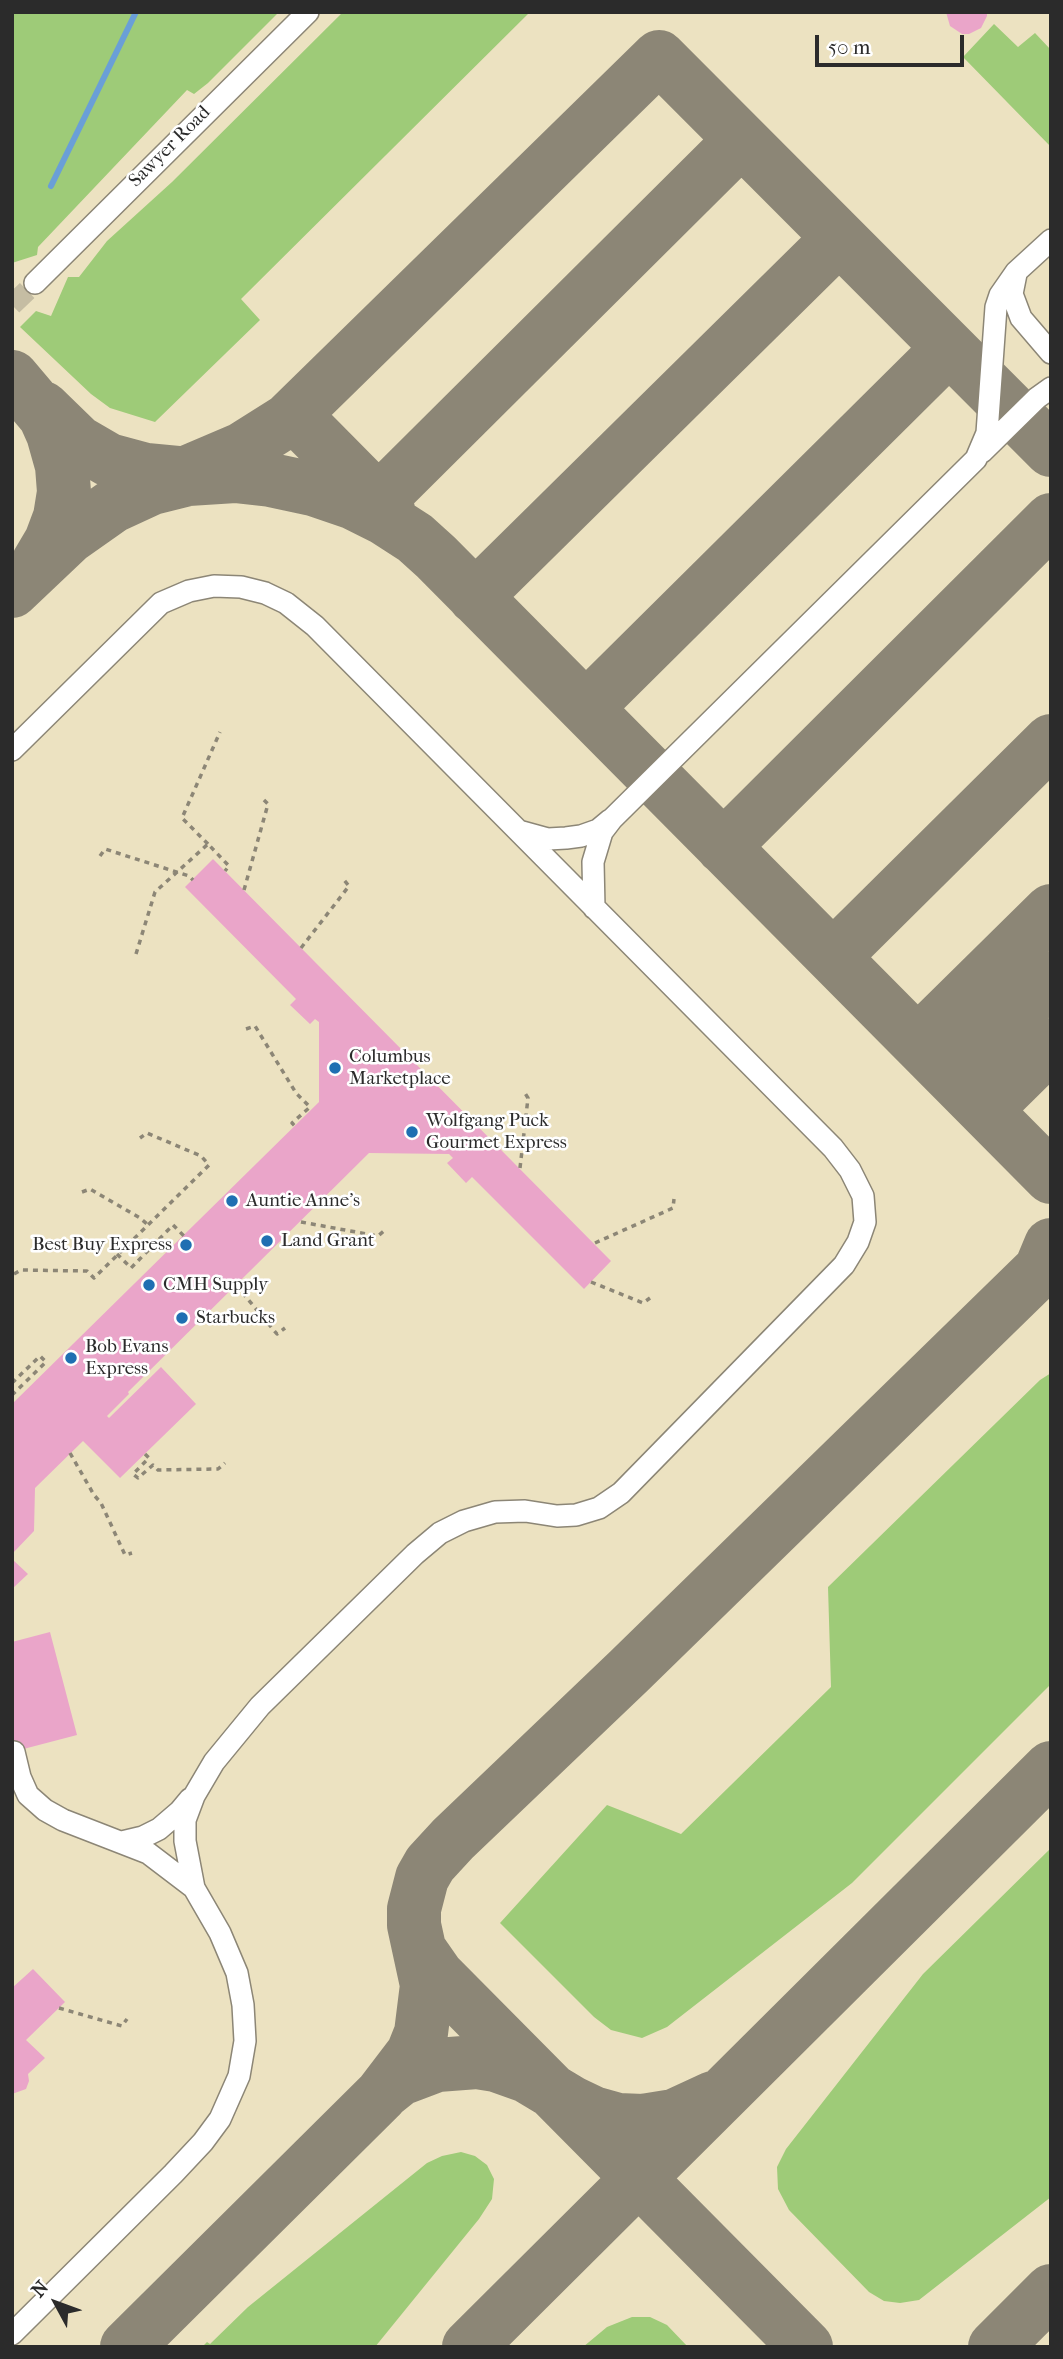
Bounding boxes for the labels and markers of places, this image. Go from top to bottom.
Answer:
place label: Columbus Marketplace [349,1046,451,1090]
marker: Columbus Marketplace [327,1060,343,1076]
place label: Wolfgang Puck Gourmet Express [426,1110,567,1154]
marker: Wolfgang Puck Gourmet Express [404,1124,420,1140]
place label: Auntie Anne's [246,1190,360,1212]
marker: Auntie Anne's [224,1193,240,1209]
place label: Land Grant [281,1230,375,1252]
marker: Land Grant [259,1233,275,1249]
place label: Best Buy Express [32,1234,172,1256]
marker: Best Buy Express [178,1237,194,1253]
place label: CMH Supply [163,1274,268,1296]
marker: CMH Supply [141,1277,157,1293]
place label: Starbucks [196,1307,275,1329]
marker: Starbucks [174,1310,190,1326]
place label: Bob Evans Express [85,1336,168,1380]
marker: Bob Evans Express [63,1350,79,1366]

